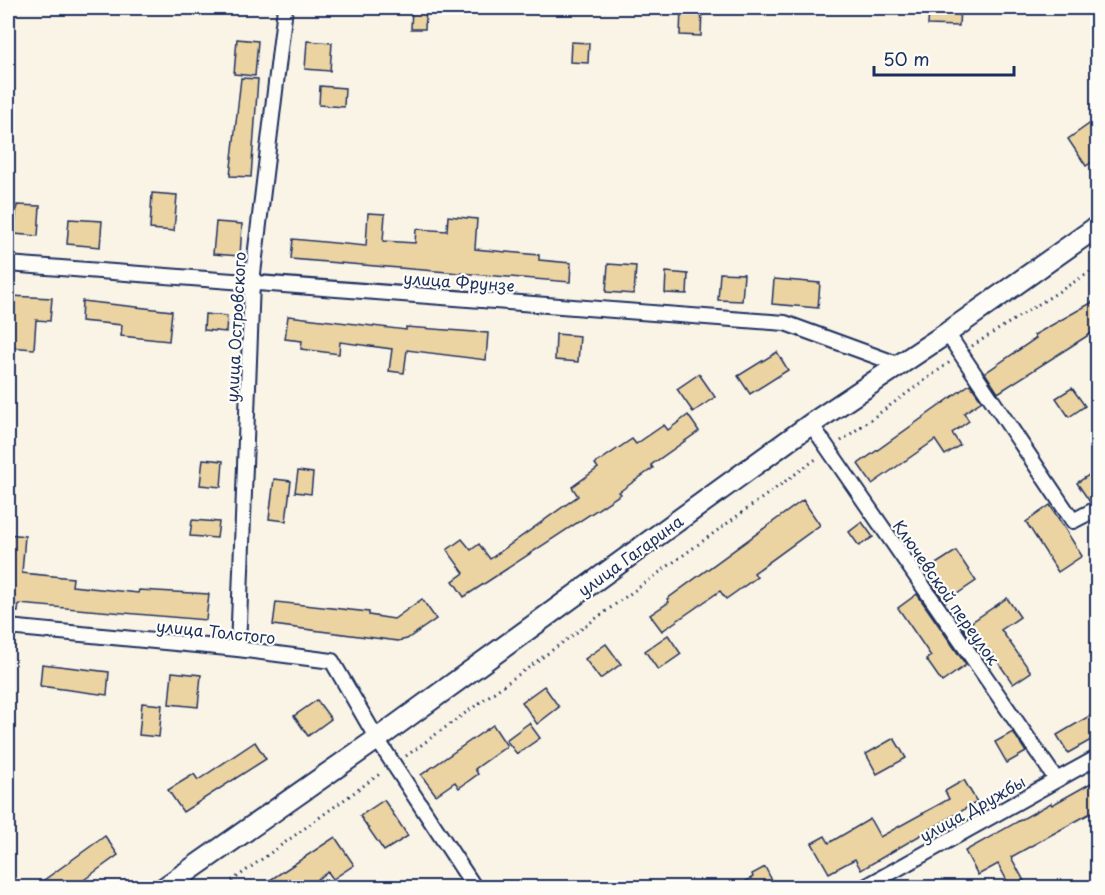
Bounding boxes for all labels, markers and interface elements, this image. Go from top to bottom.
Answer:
scale bar [874,39,1014,77]
text: 50 m [883,45,930,72]
street label: улица Островского [219,251,251,403]
street label: улица Фрунзе [403,265,515,297]
street label: улица Гагарина [572,509,688,601]
street label: Ключевской переулок [888,515,1007,670]
street label: улица Толстого [155,613,277,649]
street label: улица Дружбы [915,769,1029,847]

